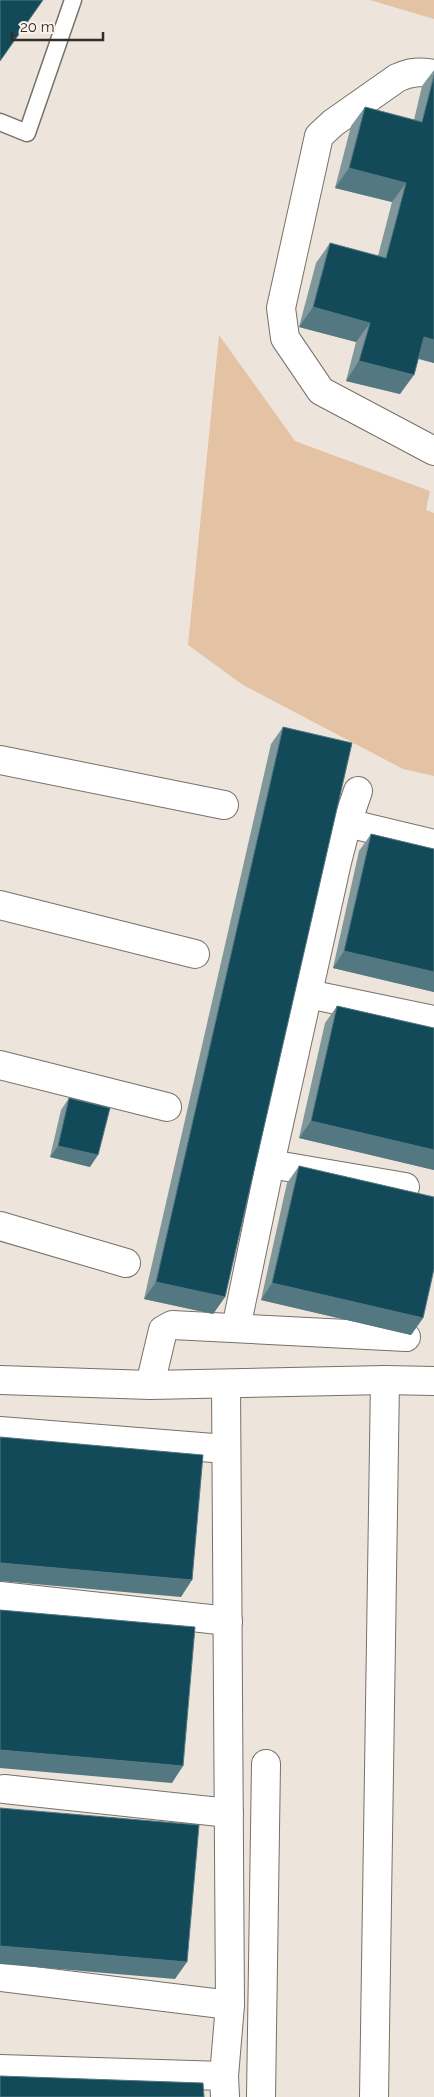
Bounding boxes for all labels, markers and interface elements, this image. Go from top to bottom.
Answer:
scale bar [12,10,104,42]
text: 20 m [20,18,55,36]

